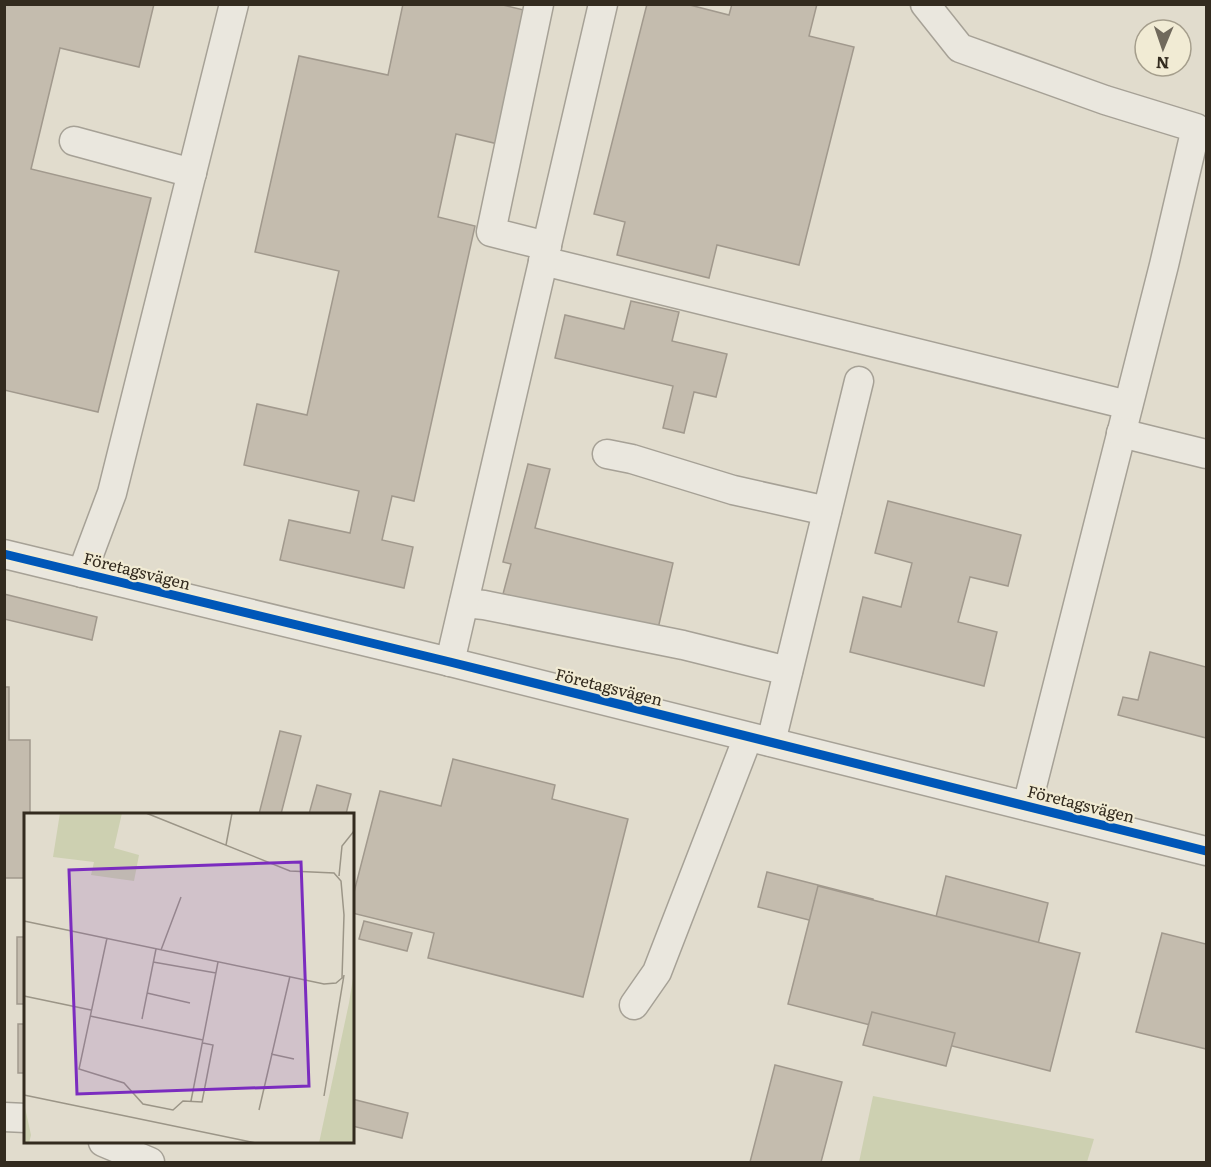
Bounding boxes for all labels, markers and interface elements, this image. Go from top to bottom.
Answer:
north arrow [1133,18,1193,78]
text: N [1155,52,1170,76]
street label: Företagsvägen [81,545,194,595]
street label: Företagsvägen [553,661,666,711]
street label: Företagsvägen [1025,778,1138,828]
inset map [24,813,354,1143]

